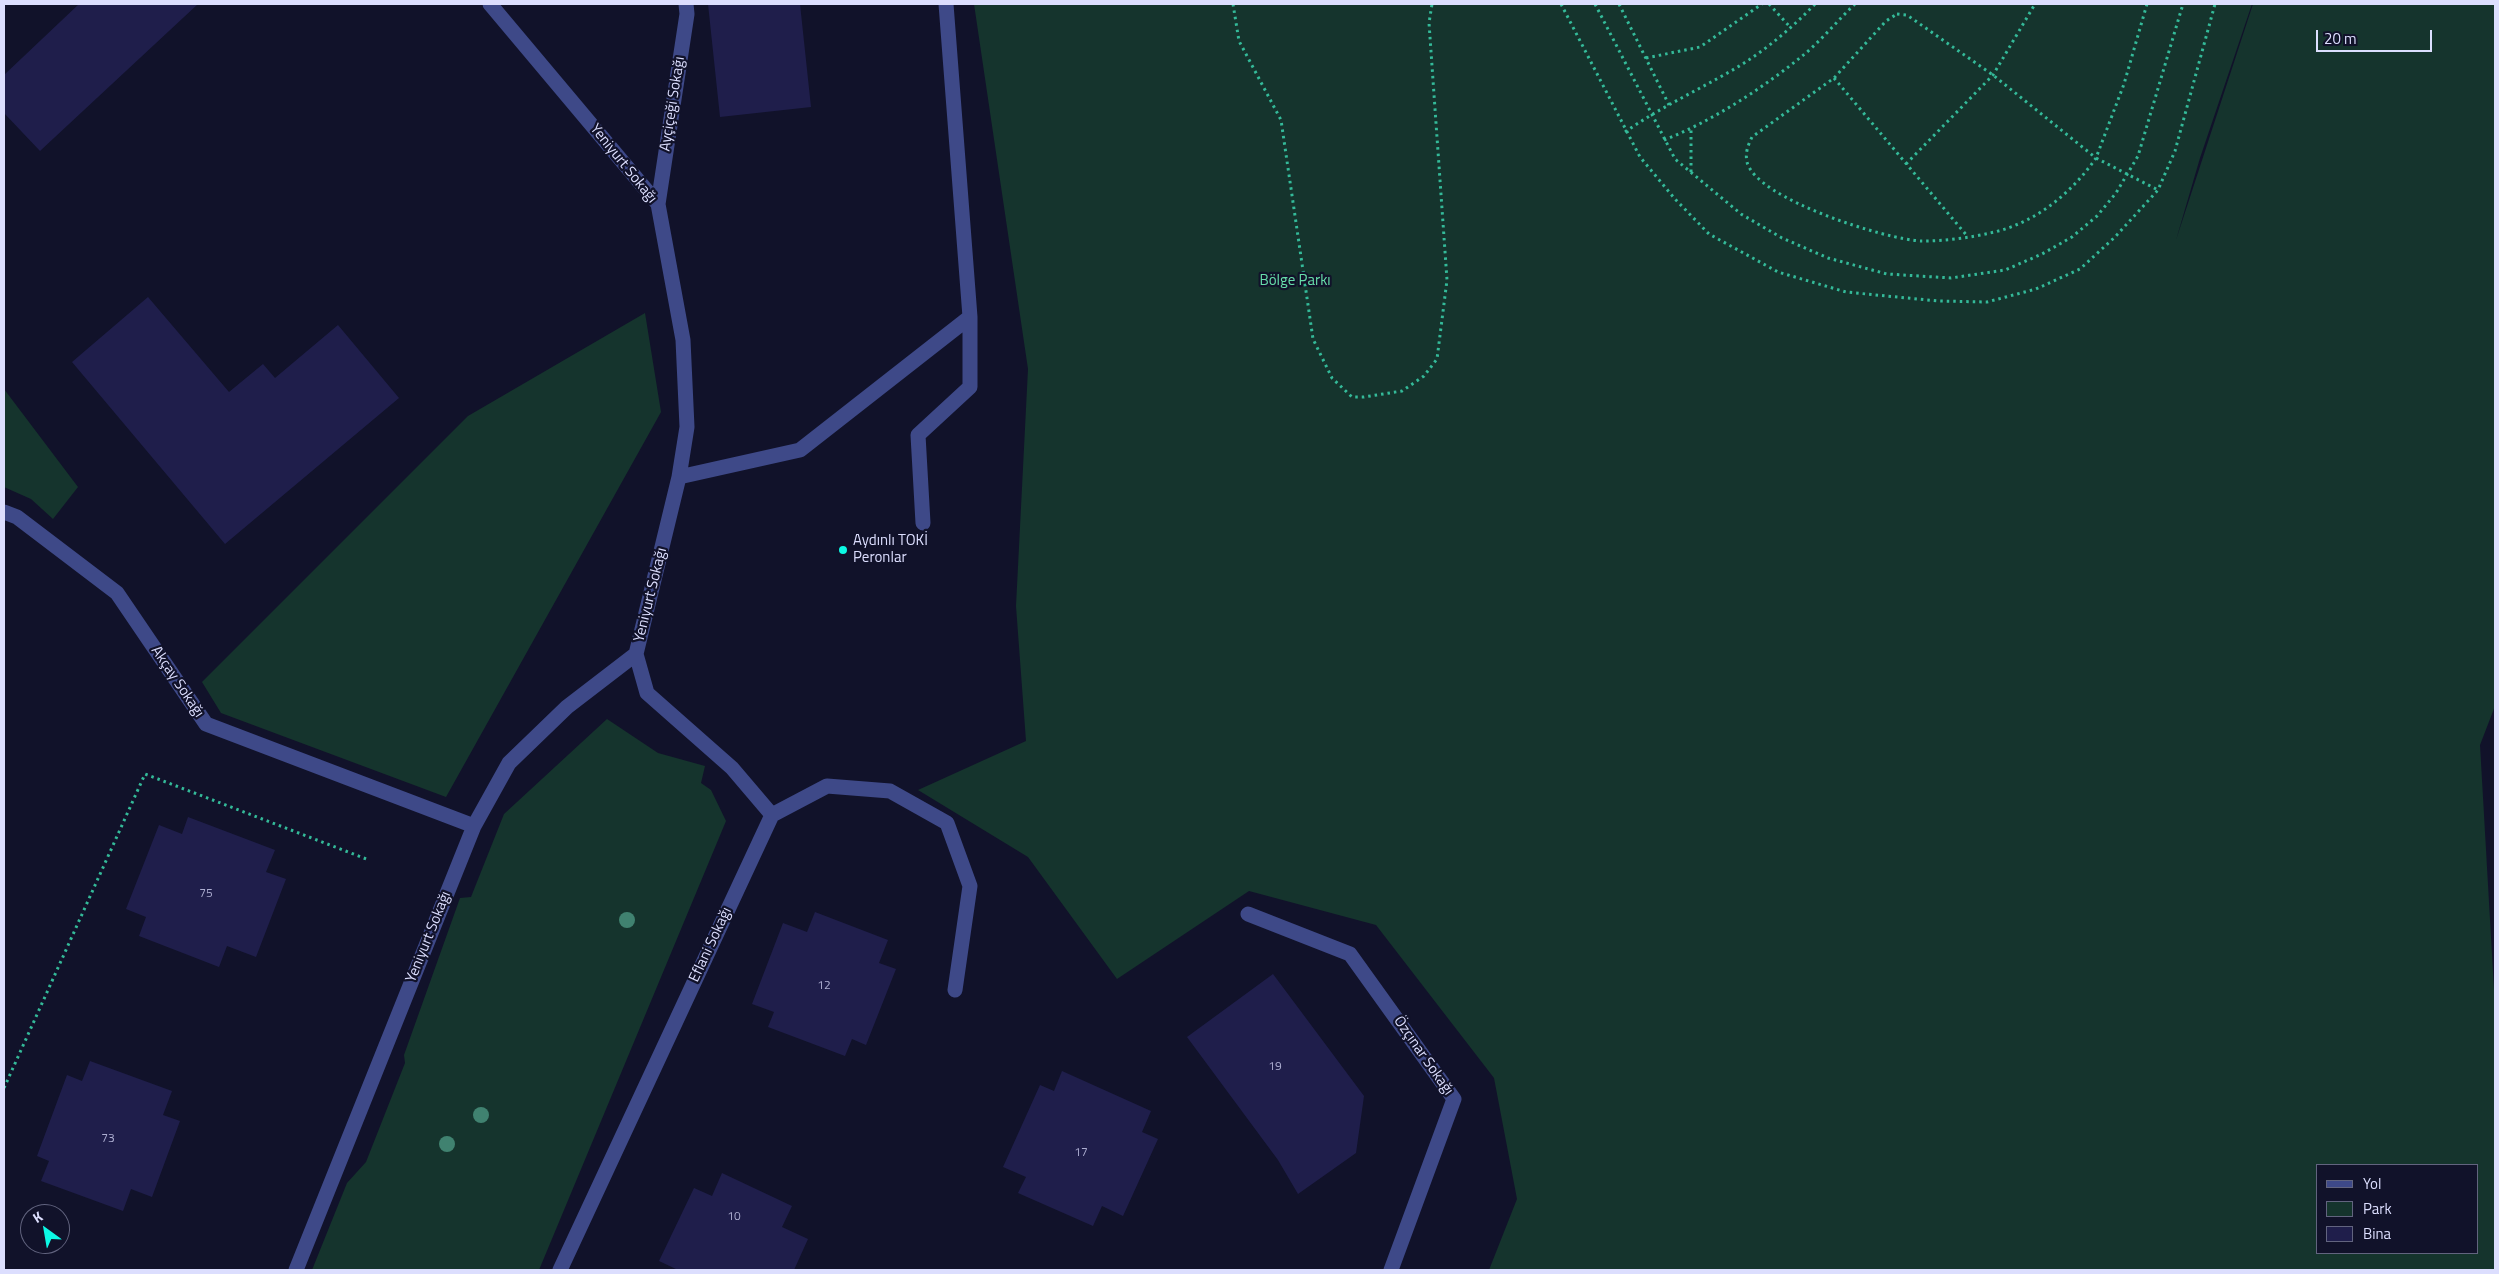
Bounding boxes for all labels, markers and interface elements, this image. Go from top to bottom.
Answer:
scale bar [2319,20,2435,52]
text: 20 m [2324,27,2357,50]
street label: Ayçiçeği Sokağı [657,55,689,153]
street label: Yeniyurt Sokağı [586,121,660,207]
park label: Bölge Parkı [1259,272,1331,290]
place label: Aydınlı TOKİ Peronlar [853,532,928,567]
marker: Aydınlı TOKİ Peronlar [837,544,849,556]
street label: Yeniyurt Sokağı [631,546,671,644]
street label: Akçay Sokağı [147,643,207,721]
house number: 75 [199,887,213,901]
street label: Yeniyurt Sokağı [403,889,455,985]
street label: Eflani Sokağı [686,905,736,985]
house number: 12 [817,979,831,993]
street label: Özçınar Sokağı [1389,1013,1457,1099]
house number: 19 [1268,1060,1282,1074]
house number: 73 [101,1132,115,1146]
house number: 17 [1074,1146,1088,1160]
legend [2316,1164,2479,1254]
text: Yol [2363,1172,2381,1195]
text: Park [2363,1197,2392,1220]
north arrow [20,1204,70,1254]
text: K [28,1206,46,1228]
house number: 10 [727,1210,741,1224]
text: Bina [2363,1222,2391,1245]

